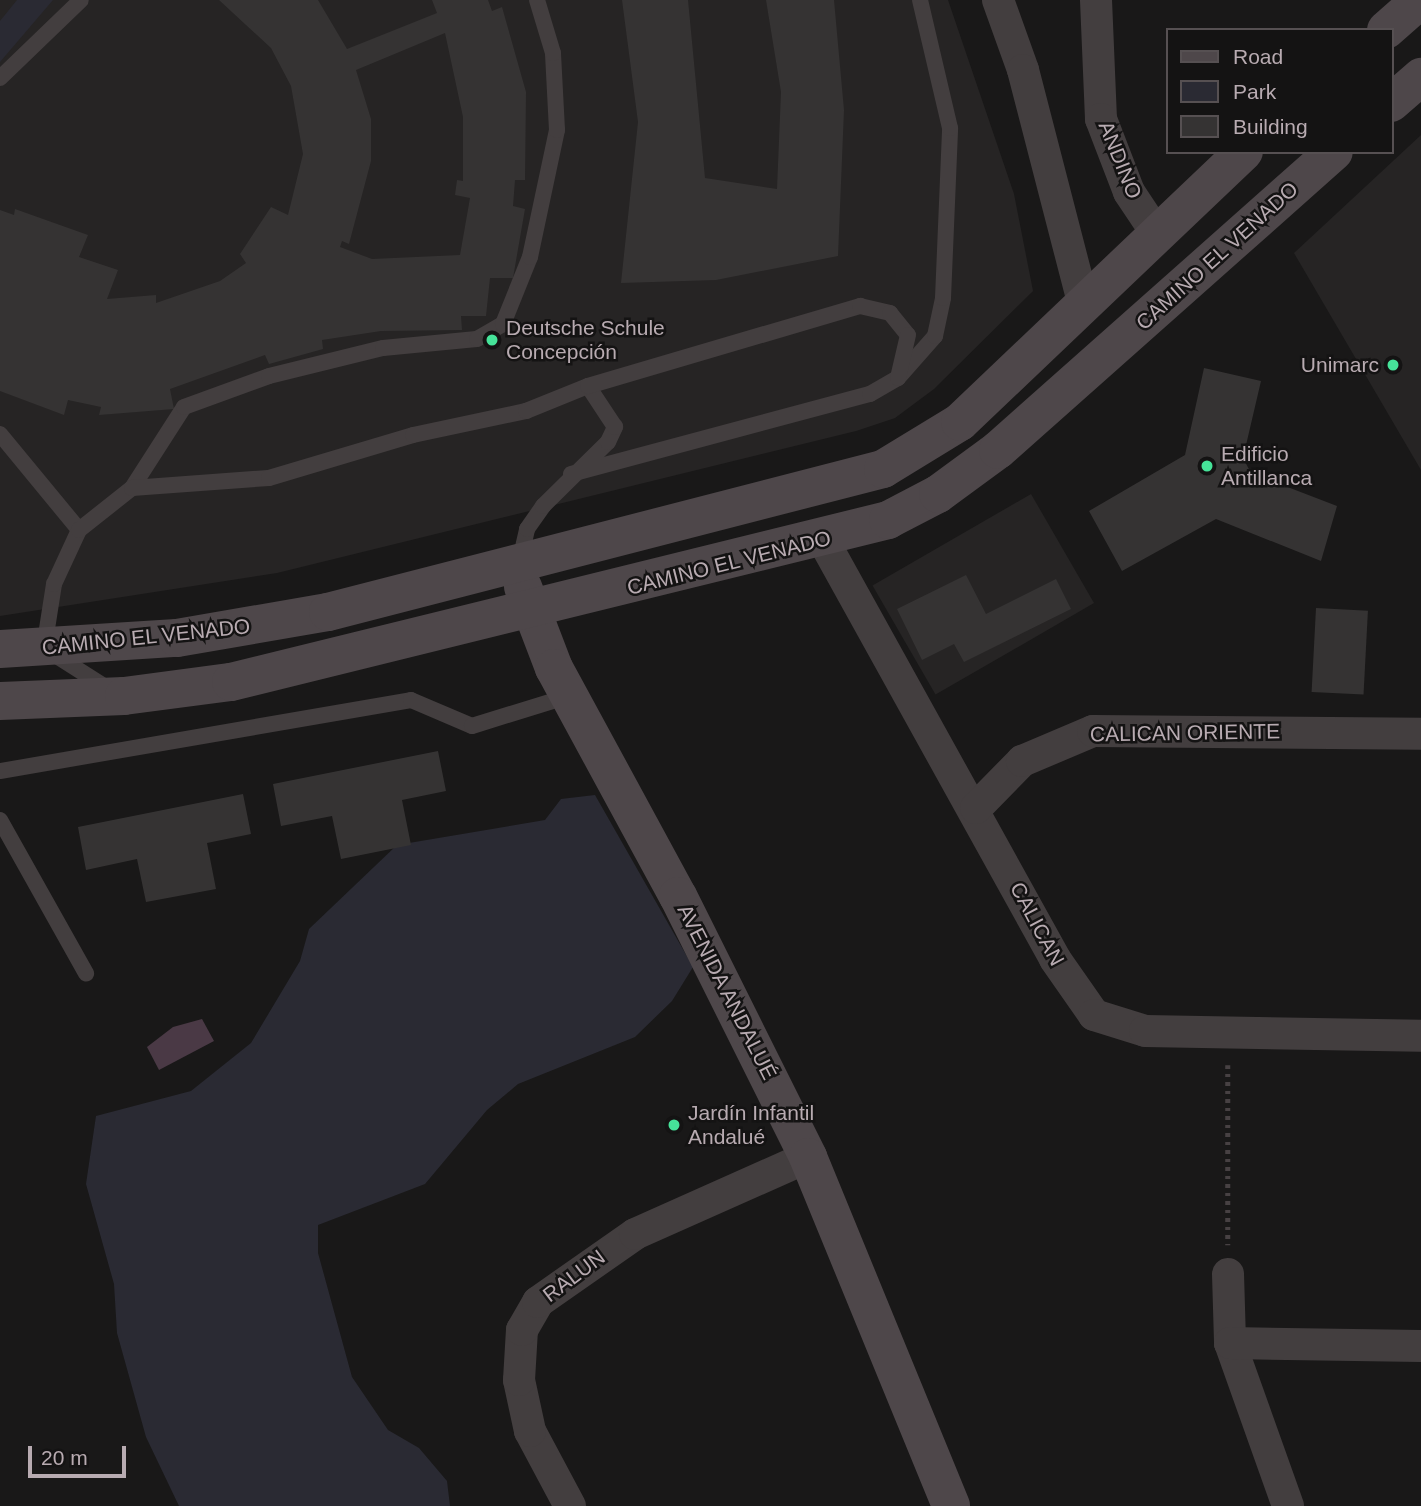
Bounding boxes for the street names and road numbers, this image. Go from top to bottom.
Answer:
street label: ANDINO [1093,117,1147,203]
street label: CAMINO EL VENADO [1131,176,1303,336]
street label: CAMINO EL VENADO [624,525,834,601]
street label: CAMINO EL VENADO [40,613,252,661]
street label: CALICAN ORIENTE [1090,719,1280,747]
street label: CALICAN [1005,878,1069,970]
street label: AVENIDA ANDALUÉ [671,899,783,1085]
street label: RALUN [538,1245,610,1307]

